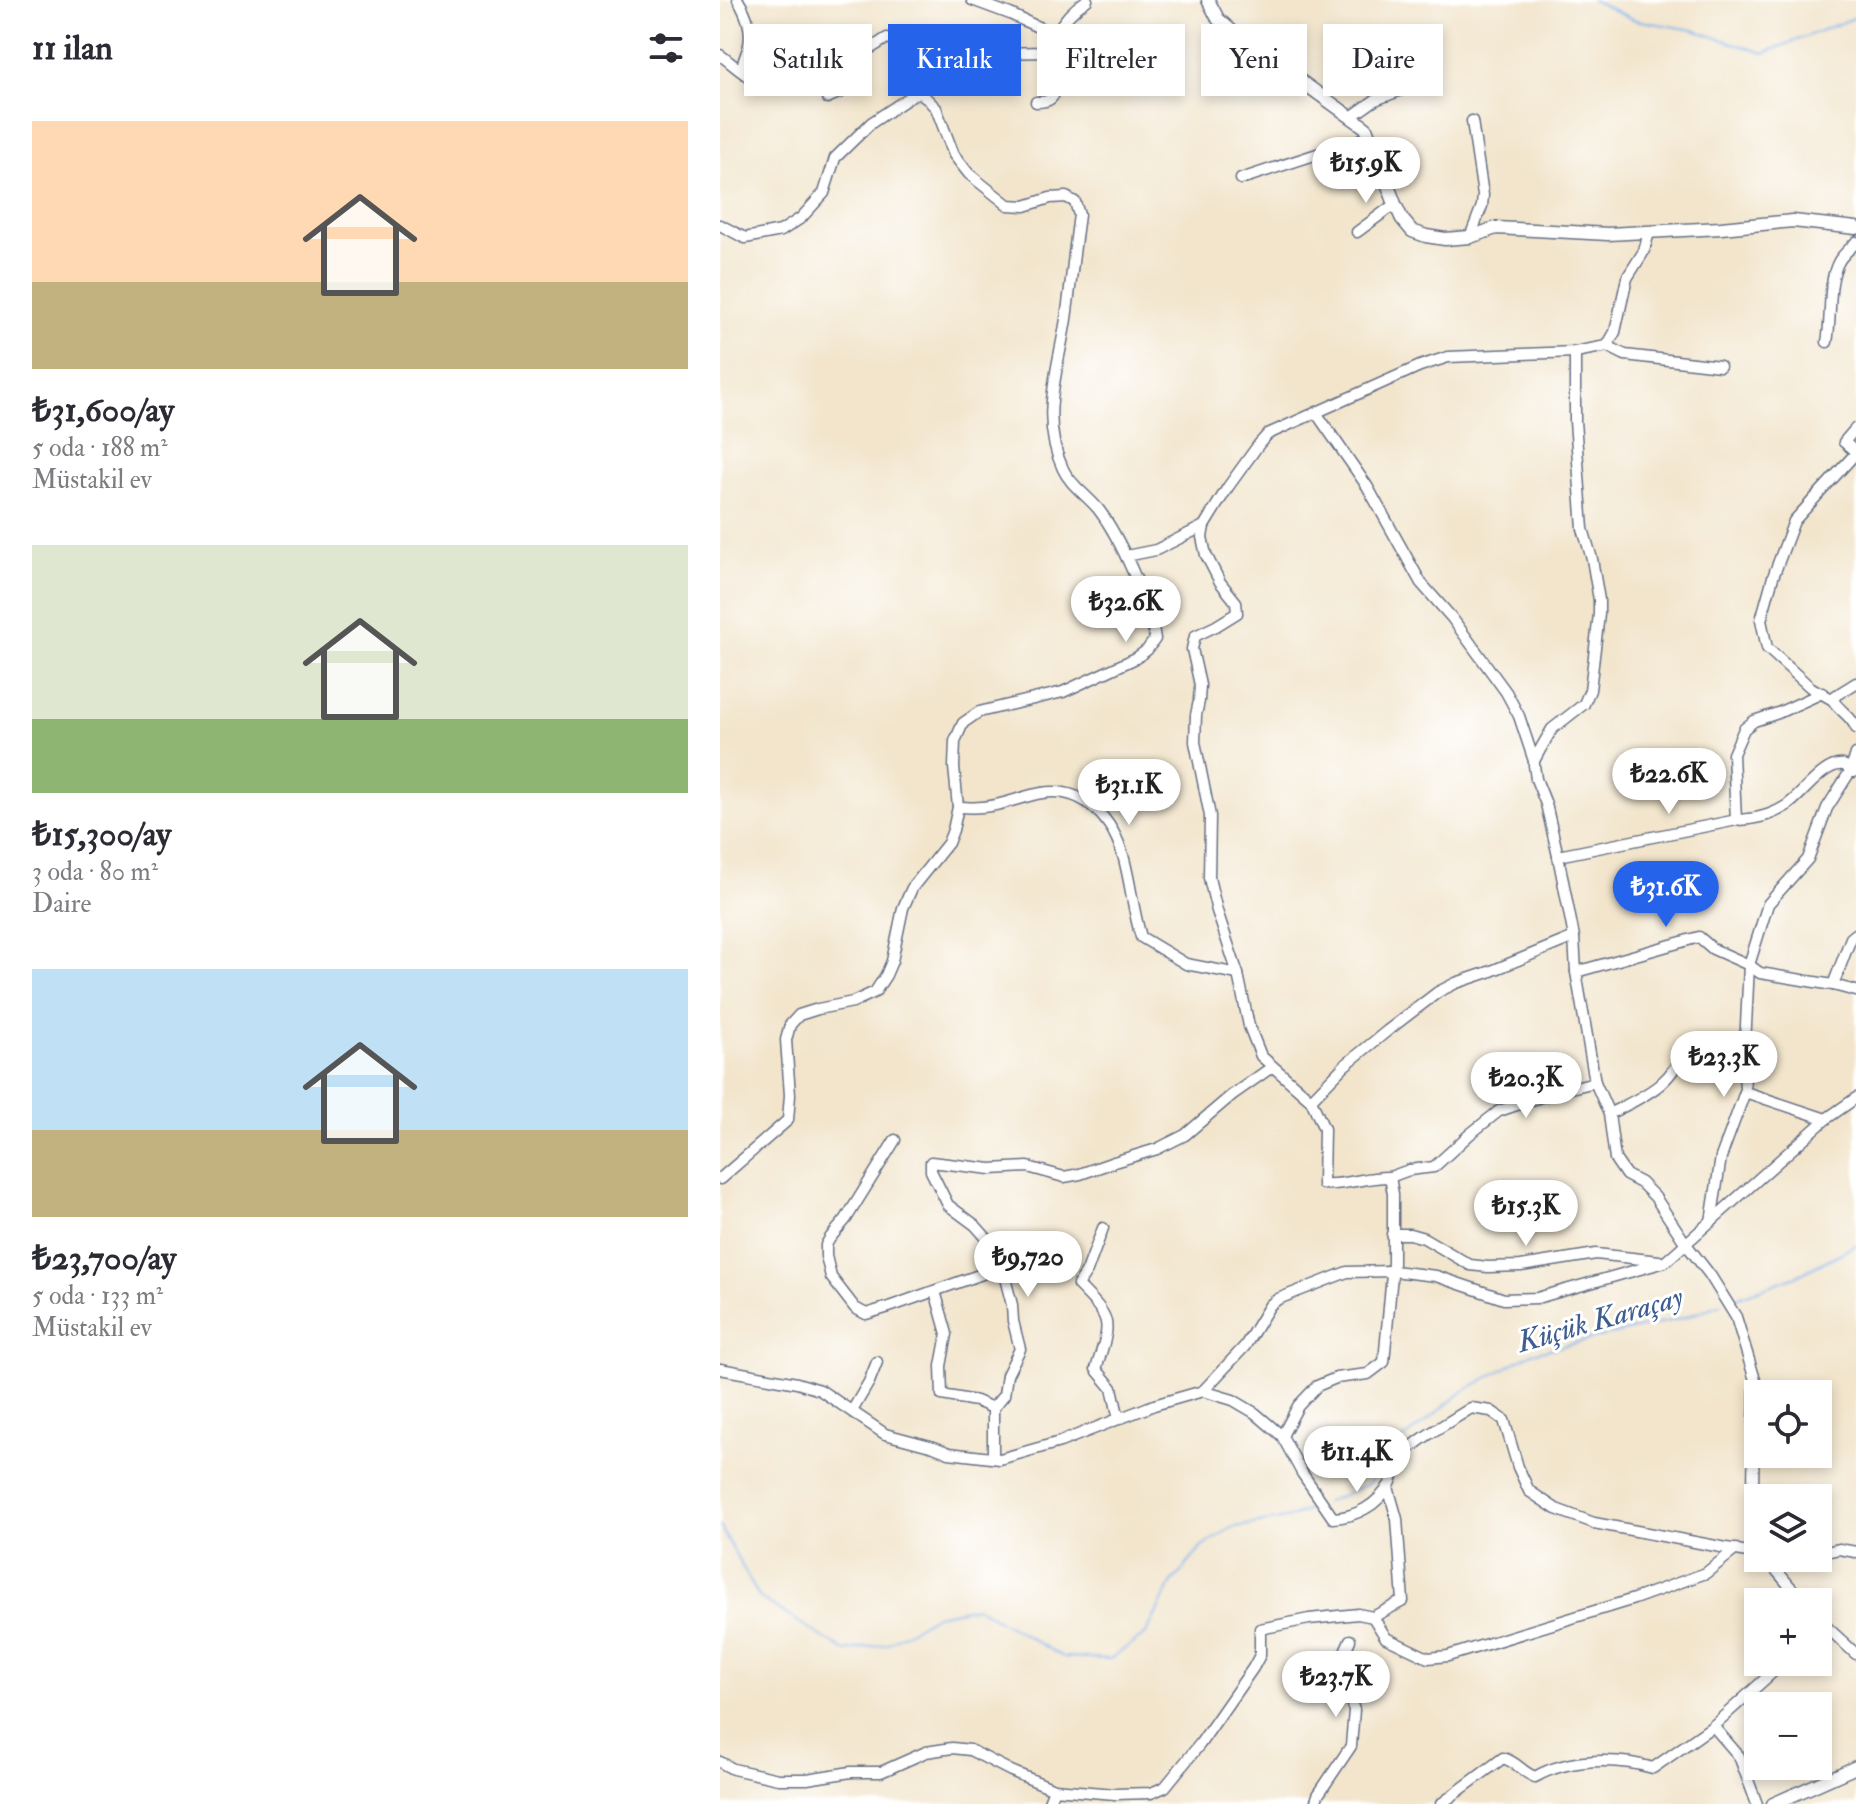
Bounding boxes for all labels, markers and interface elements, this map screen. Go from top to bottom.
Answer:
chip: Satılık [744,24,872,96]
chip: Kiralık [888,24,1021,96]
chip: Filtreler [1037,24,1185,96]
chip: Yeni [1201,24,1307,96]
chip: Daire [1323,24,1443,96]
icon: filters [644,26,688,70]
text: 11 ilan [32,27,113,70]
pin: ₺15.9K [1301,137,1431,205]
text: ₺15.9K [1330,147,1402,179]
icon: home [288,173,432,317]
text: ₺31,600/ay [32,389,174,432]
text: 5 oda · 188 m² [32,432,168,464]
text: Müstakil ev [32,464,152,496]
pin: ₺32.6K [1061,576,1191,644]
text: ₺32.6K [1089,586,1163,618]
icon: home [288,597,432,741]
pin: ₺22.6K [1604,748,1734,816]
text: ₺22.6K [1630,758,1708,790]
pin: ₺31.1K [1064,759,1194,827]
text: ₺31.1K [1096,769,1162,801]
text: ₺15,300/ay [32,813,171,856]
text: 3 oda · 80 m² [32,856,158,888]
pin: ₺31.6K [1601,861,1731,929]
text: ₺31.6K [1631,871,1701,903]
text: Daire [32,888,91,920]
icon: home [288,1021,432,1165]
pin: ₺23.3K [1659,1031,1789,1099]
text: ₺23.3K [1688,1041,1760,1073]
pin: ₺20.3K [1461,1052,1591,1120]
text: ₺20.3K [1489,1062,1563,1094]
pin: ₺15.3K [1461,1180,1591,1248]
text: ₺15.3K [1492,1190,1560,1222]
pin: ₺9,720 [963,1231,1093,1299]
text: ₺23,700/ay [32,1237,176,1280]
text: ₺9,720 [992,1241,1064,1273]
water label: Küçük Karaçay [1511,1278,1688,1361]
text: 5 oda · 133 m² [32,1280,163,1312]
text: Müstakil ev [32,1312,152,1344]
map controls [1744,1380,1832,1780]
button: locate [1744,1380,1832,1468]
pin: ₺11.4K [1292,1426,1422,1494]
text: ₺11.4K [1321,1436,1393,1468]
button: layers [1744,1484,1832,1572]
button: + [1744,1588,1832,1676]
pin: ₺23.7K [1271,1651,1401,1719]
text: ₺23.7K [1300,1661,1372,1693]
button: − [1744,1692,1832,1780]

